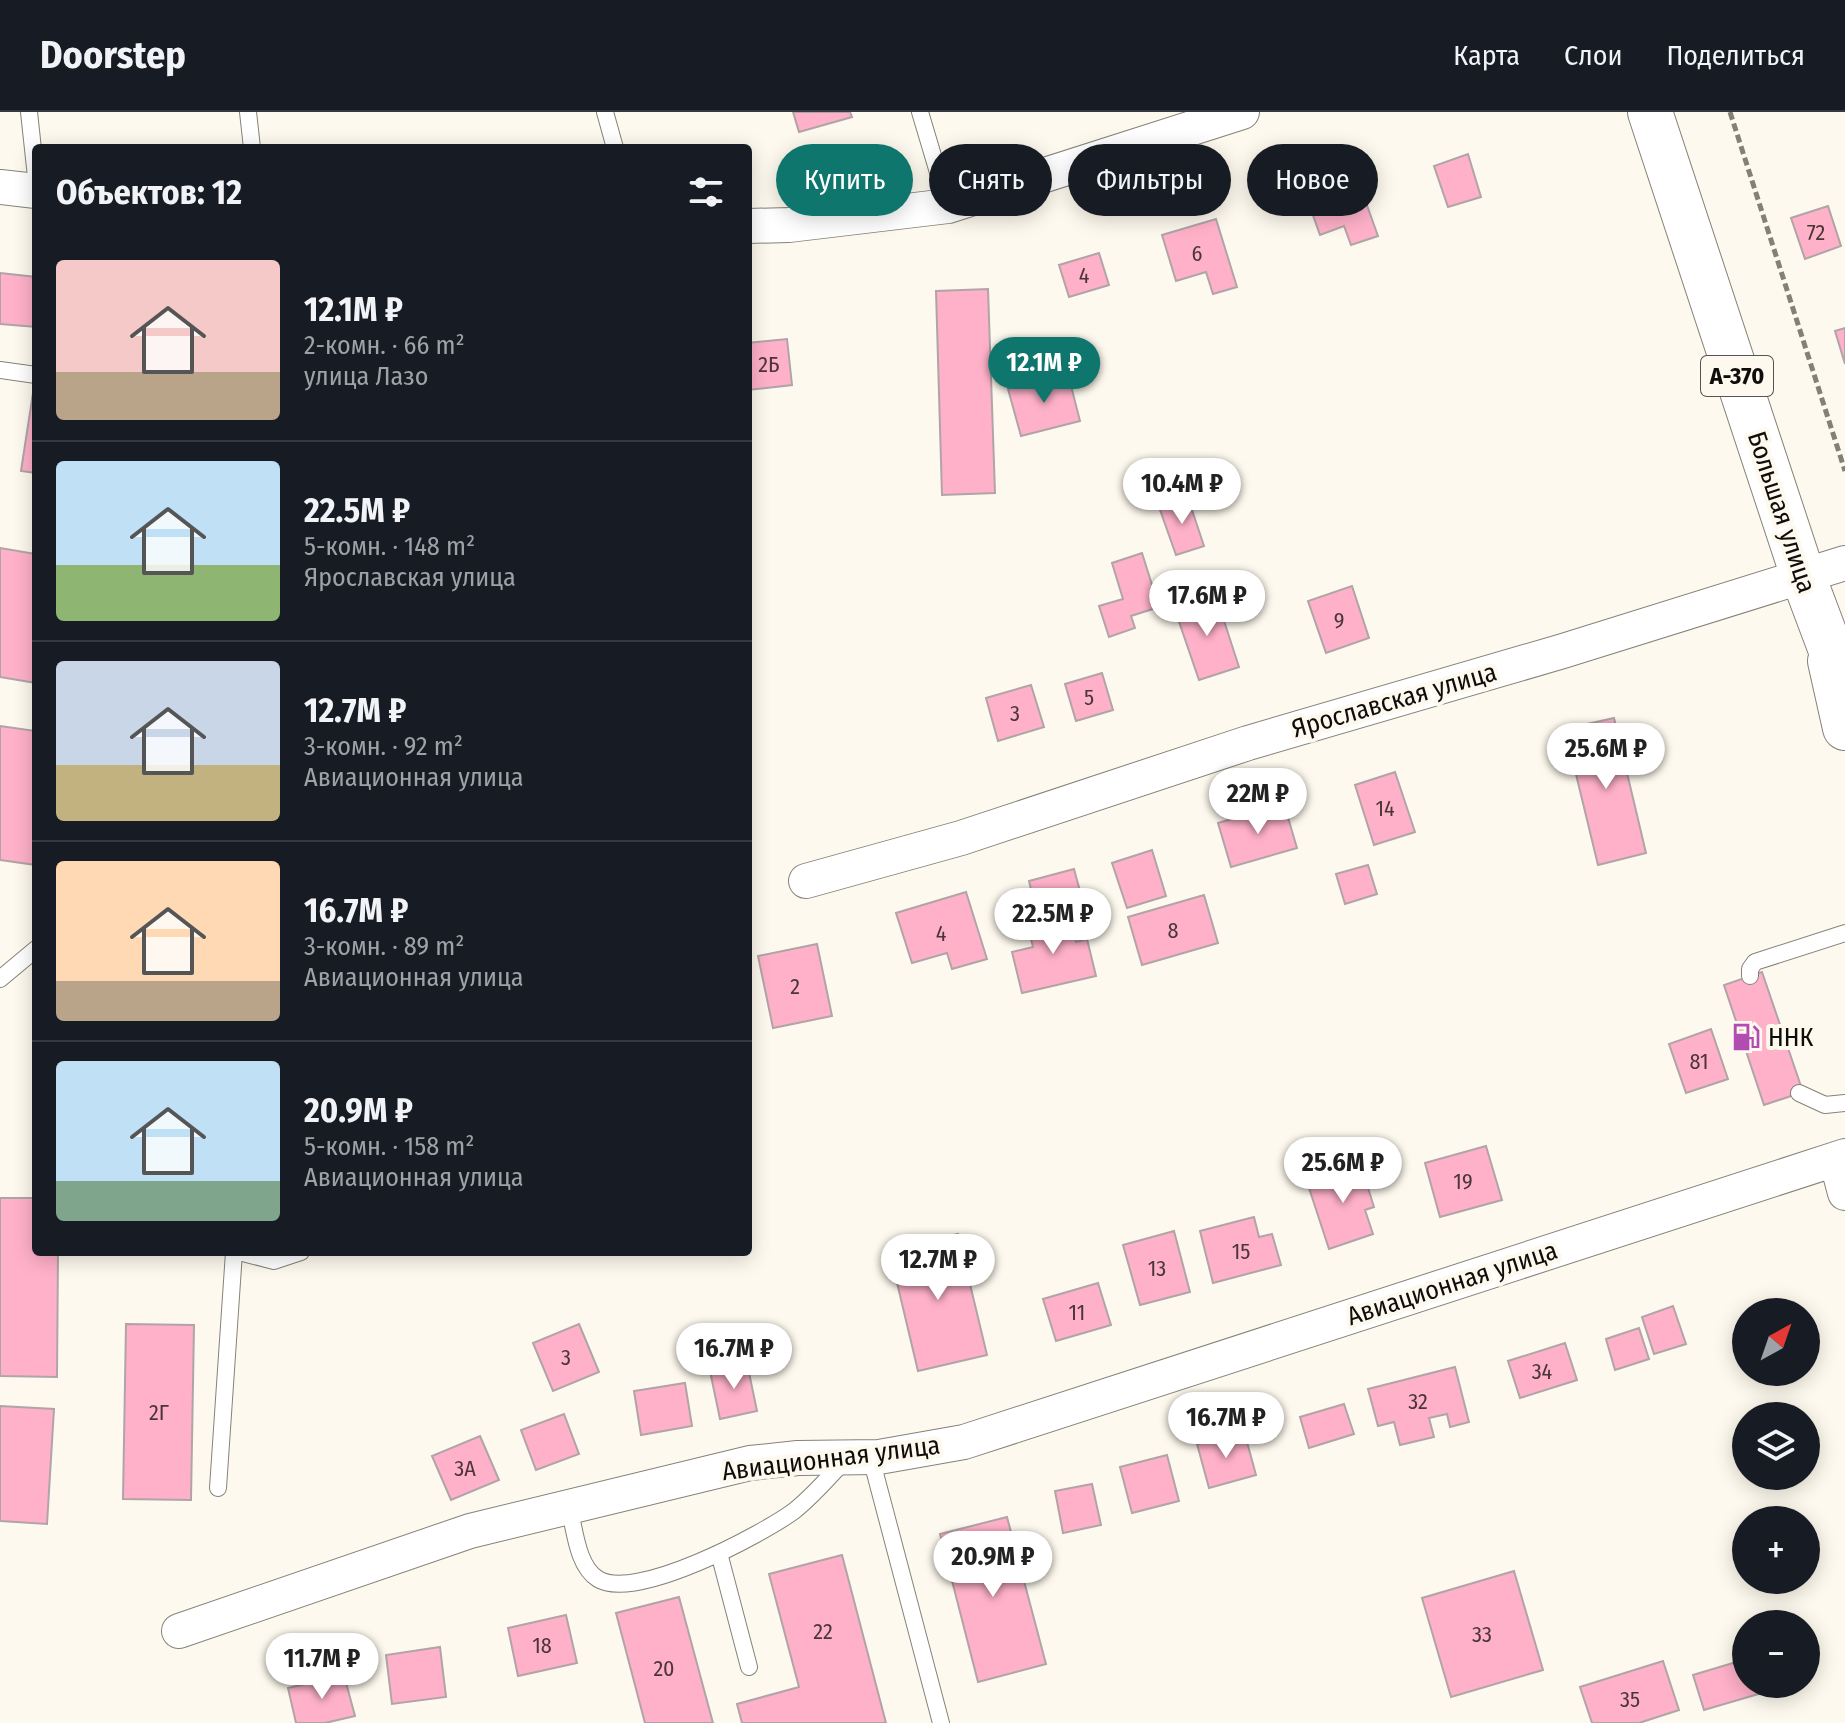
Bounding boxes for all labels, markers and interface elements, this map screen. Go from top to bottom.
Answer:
text: Doorstep [40,32,186,78]
text: Карта [1453,39,1520,72]
text: Слои [1564,39,1622,72]
text: Поделиться [1666,39,1805,72]
chip: Купить [776,144,913,216]
chip: Снять [929,144,1052,216]
chip: Фильтры [1068,144,1231,216]
chip: Новое [1247,144,1378,216]
icon: filters [684,170,728,214]
text: Объектов: 12 [56,172,242,213]
house number: 72 [1807,219,1825,246]
house number: 6 [1192,240,1203,267]
house number: 4 [1079,262,1090,289]
text: 12.1M ₽ [304,289,403,330]
icon: home [120,292,216,388]
text: 2-комн. · 66 m² [304,330,465,361]
pin: 12.1M ₽ [970,337,1118,405]
text: 12.1M ₽ [1006,347,1082,378]
house number: 2Б [758,351,780,378]
road number: А-370 [1701,356,1773,396]
text: улица Лазо [304,361,428,392]
street label: Большая улица [1741,428,1822,597]
pin: 10.4M ₽ [1108,458,1256,526]
text: 10.4M ₽ [1141,468,1223,499]
text: 22.5M ₽ [304,490,410,531]
icon: home [120,493,216,589]
text: 5-комн. · 148 m² [304,531,475,562]
text: Ярославская улица [304,562,516,593]
pin: 17.6M ₽ [1133,570,1281,638]
text: 17.6M ₽ [1167,580,1247,611]
house number: 9 [1334,607,1344,634]
street label: Ярославская улица [1288,656,1500,745]
house number: 5 [1084,684,1094,711]
text: 12.7M ₽ [304,690,406,731]
icon: home [120,693,216,789]
house number: 3 [1010,700,1020,727]
pin: 25.6M ₽ [1532,723,1680,791]
text: 3-комн. · 92 m² [304,731,463,762]
text: 25.6M ₽ [1565,733,1647,764]
text: Авиационная улица [304,762,523,793]
pin: 22M ₽ [1202,768,1314,836]
text: 22M ₽ [1227,778,1289,809]
house number: 14 [1375,795,1395,822]
pin: 22.5M ₽ [979,888,1127,956]
text: 16.7M ₽ [304,890,408,931]
icon: home [120,893,216,989]
text: 22.5M ₽ [1012,898,1094,929]
house number: 8 [1167,917,1179,944]
house number: 4 [936,920,947,947]
text: 3-комн. · 89 m² [304,931,465,962]
text: Авиационная улица [304,962,523,993]
house number: 2 [790,973,800,1000]
fuel station icon: ННК [1731,1022,1761,1052]
place label: ННК [1768,1022,1814,1053]
house number: 81 [1689,1048,1709,1075]
text: 20.9M ₽ [304,1090,413,1131]
icon: home [120,1093,216,1189]
text: 5-комн. · 158 m² [304,1131,475,1162]
pin: 25.6M ₽ [1269,1137,1417,1205]
text: 25.6M ₽ [1302,1147,1384,1178]
text: Авиационная улица [304,1162,523,1193]
house number: 19 [1453,1168,1473,1195]
pin: 12.7M ₽ [864,1234,1012,1302]
street label: Авиационная улица [1343,1235,1561,1332]
house number: 15 [1232,1238,1250,1265]
text: 12.7M ₽ [899,1244,977,1275]
house number: 13 [1148,1255,1166,1282]
north arrow [1732,1298,1820,1386]
map controls [1732,1298,1820,1698]
house number: 11 [1069,1299,1085,1326]
pin: 16.7M ₽ [660,1323,808,1391]
text: 16.7M ₽ [694,1333,774,1364]
house number: 3 [561,1344,571,1371]
house number: 34 [1532,1358,1553,1385]
house number: 32 [1408,1388,1428,1415]
pin: 16.7M ₽ [1152,1392,1300,1460]
house number: 2Г [149,1399,169,1426]
text: 16.7M ₽ [1186,1402,1266,1433]
button: layers [1732,1402,1820,1490]
street label: Авиационная улица [720,1430,942,1487]
house number: 3А [454,1455,476,1482]
button: + [1732,1506,1820,1594]
pin: 20.9M ₽ [919,1531,1067,1599]
text: 20.9M ₽ [951,1541,1035,1572]
button: − [1732,1610,1820,1698]
house number: 22 [813,1618,833,1645]
house number: 33 [1472,1621,1492,1648]
house number: 18 [532,1632,552,1659]
pin: 11.7M ₽ [248,1633,396,1701]
text: 11.7M ₽ [284,1643,360,1674]
house number: 20 [653,1655,675,1682]
house number: 35 [1620,1686,1640,1713]

